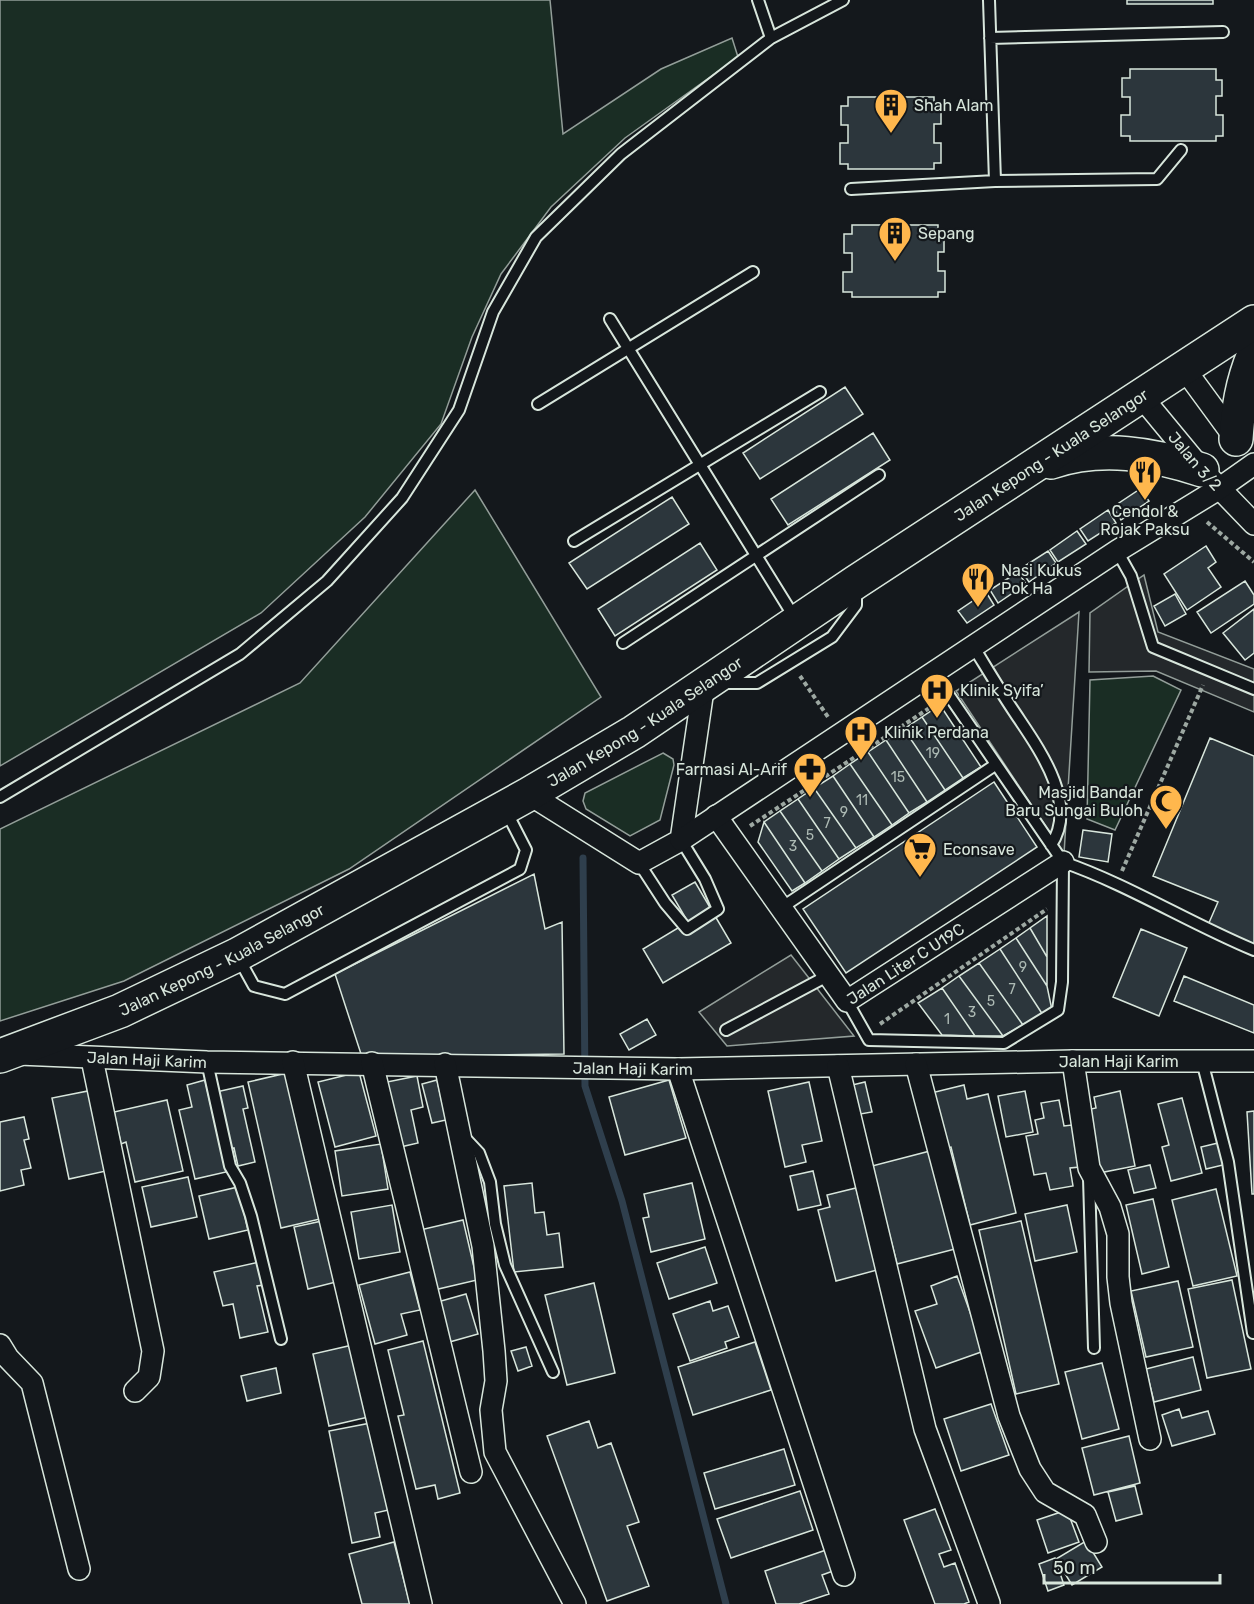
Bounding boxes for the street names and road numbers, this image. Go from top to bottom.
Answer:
street label: Jalan Kepong - Kuala Selangor [950,384,1151,525]
street label: Jalan 3/2 [1165,428,1226,494]
street label: Jalan Kepong - Kuala Selangor [544,652,746,791]
street label: Jalan Kepong - Kuala Selangor [116,899,327,1020]
street label: Jalan Liter C U19C [843,919,968,1008]
street label: Jalan Haji Karim [86,1047,207,1071]
street label: Jalan Haji Karim [1058,1052,1179,1071]
street label: Jalan Haji Karim [573,1058,693,1079]

